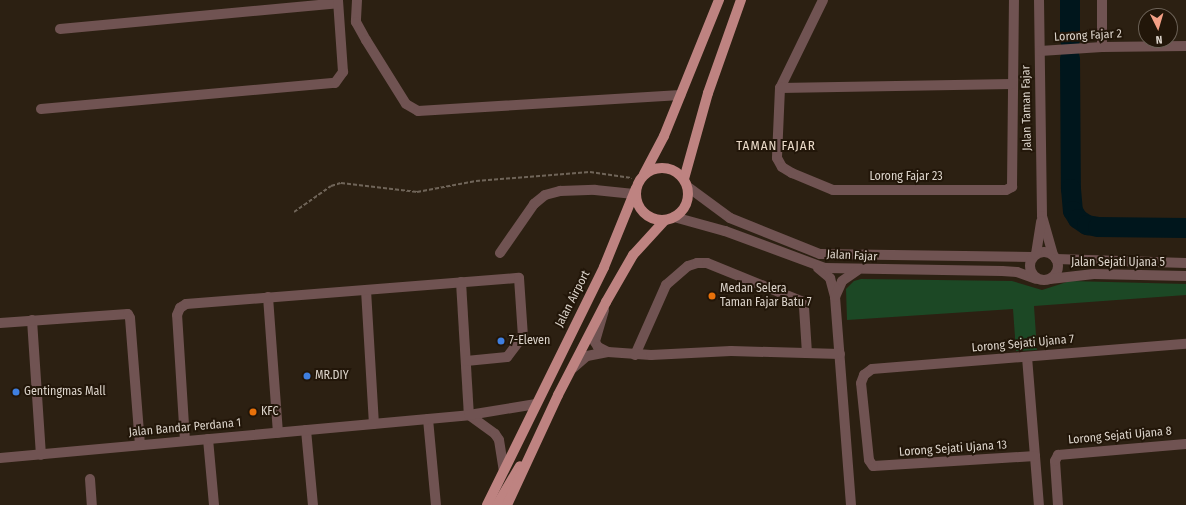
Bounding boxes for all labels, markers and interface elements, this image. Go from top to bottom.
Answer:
north arrow [1138,8,1178,48]
street label: Lorong Fajar 2 [1054,27,1122,45]
text: N [1155,33,1163,46]
street label: Jalan Taman Fajar [1019,65,1035,151]
district label: TAMAN FAJAR [736,138,816,154]
street label: Lorong Fajar 23 [869,170,943,184]
street label: Jalan Fajar [826,247,878,265]
street label: Jalan Sejati Ujana 5 [1071,256,1165,270]
street label: Jalan Airport [553,268,593,330]
place label: Medan Selera Taman Fajar Batu 7 [720,282,812,310]
marker: Medan Selera Taman Fajar Batu 7 [707,291,717,301]
street label: Lorong Sejati Ujana 7 [971,332,1075,356]
place label: 7-Eleven [509,334,550,348]
marker: 7-Eleven [496,336,506,346]
place label: MR.DIY [315,369,349,383]
marker: MR.DIY [302,371,312,381]
place label: Gentingmas Mall [24,385,106,399]
marker: Gentingmas Mall [11,387,21,397]
place label: KFC [261,405,278,419]
marker: KFC [248,407,258,417]
street label: Jalan Bandar Perdana 1 [128,416,242,440]
street label: Lorong Sejati Ujana 8 [1068,424,1172,448]
street label: Lorong Sejati Ujana 13 [899,438,1007,460]

